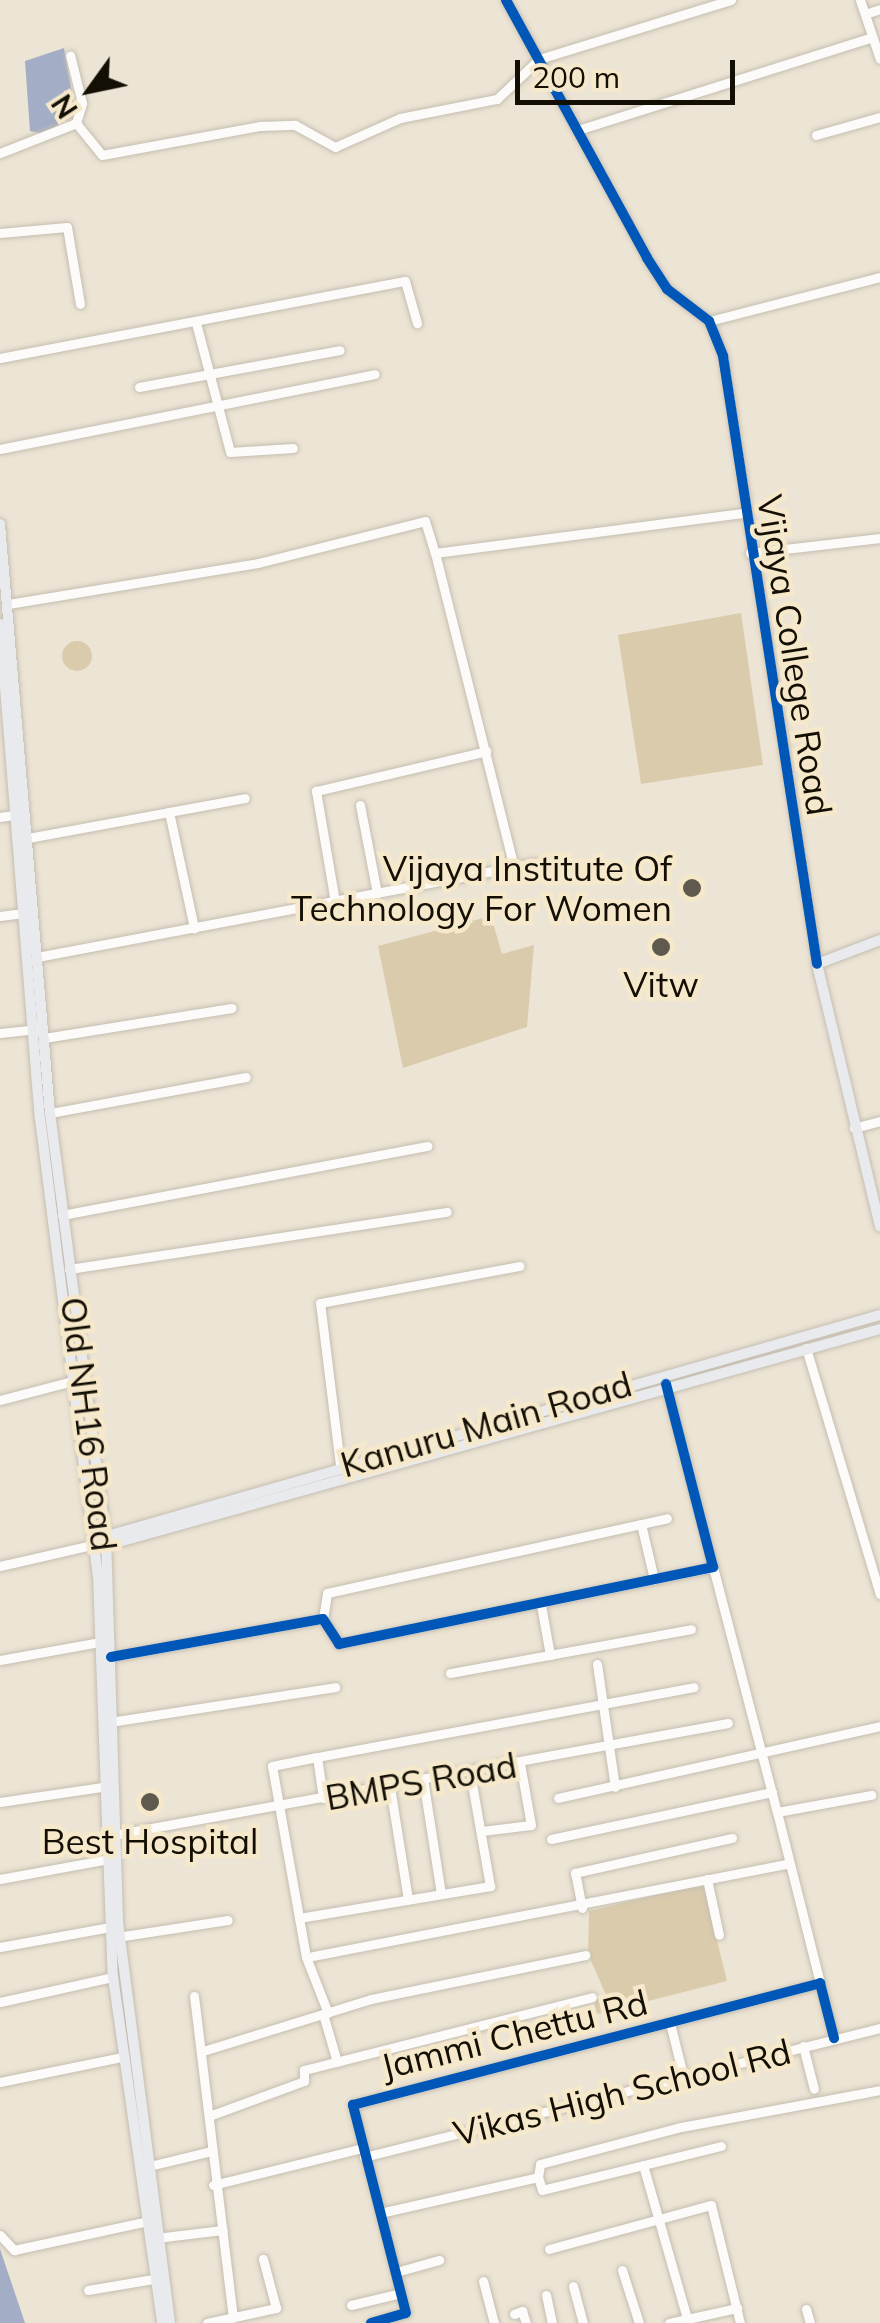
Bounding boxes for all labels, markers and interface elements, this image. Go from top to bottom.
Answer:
north arrow [40,40,140,140]
scale bar [520,40,740,102]
text: 200 m [532,58,620,96]
text: N [44,88,85,125]
street label: Vijaya College Road [749,492,841,818]
place label: Vijaya Institute Of Technology For Women [291,847,672,929]
marker: Vijaya Institute Of Technology For Women [681,877,703,899]
marker: Vitw [650,936,672,958]
place label: Vitw [623,963,699,1005]
street label: Old NH16 Road [53,1295,125,1553]
street label: Kanuru Main Road [336,1362,636,1486]
street label: BMPS Road [322,1744,520,1818]
marker: Best Hospital [137,1789,163,1815]
place label: Best Hospital [42,1820,258,1862]
street label: Jammi Chettu Rd [376,1981,652,2087]
street label: Vikas High School Rd [449,2030,795,2154]

